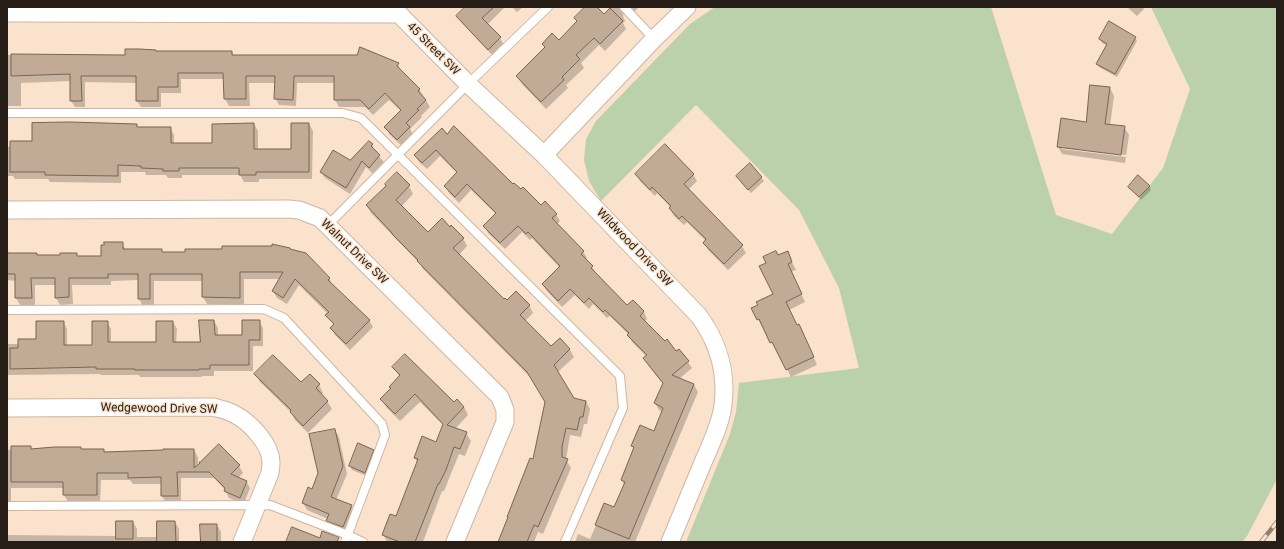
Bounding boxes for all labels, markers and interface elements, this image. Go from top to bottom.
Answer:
street label: 45 Street SW [404,20,462,78]
street label: Wildwood Drive SW [593,206,675,290]
street label: Walnut Drive SW [317,216,391,288]
street label: Wedgewood Drive SW [100,401,218,417]

